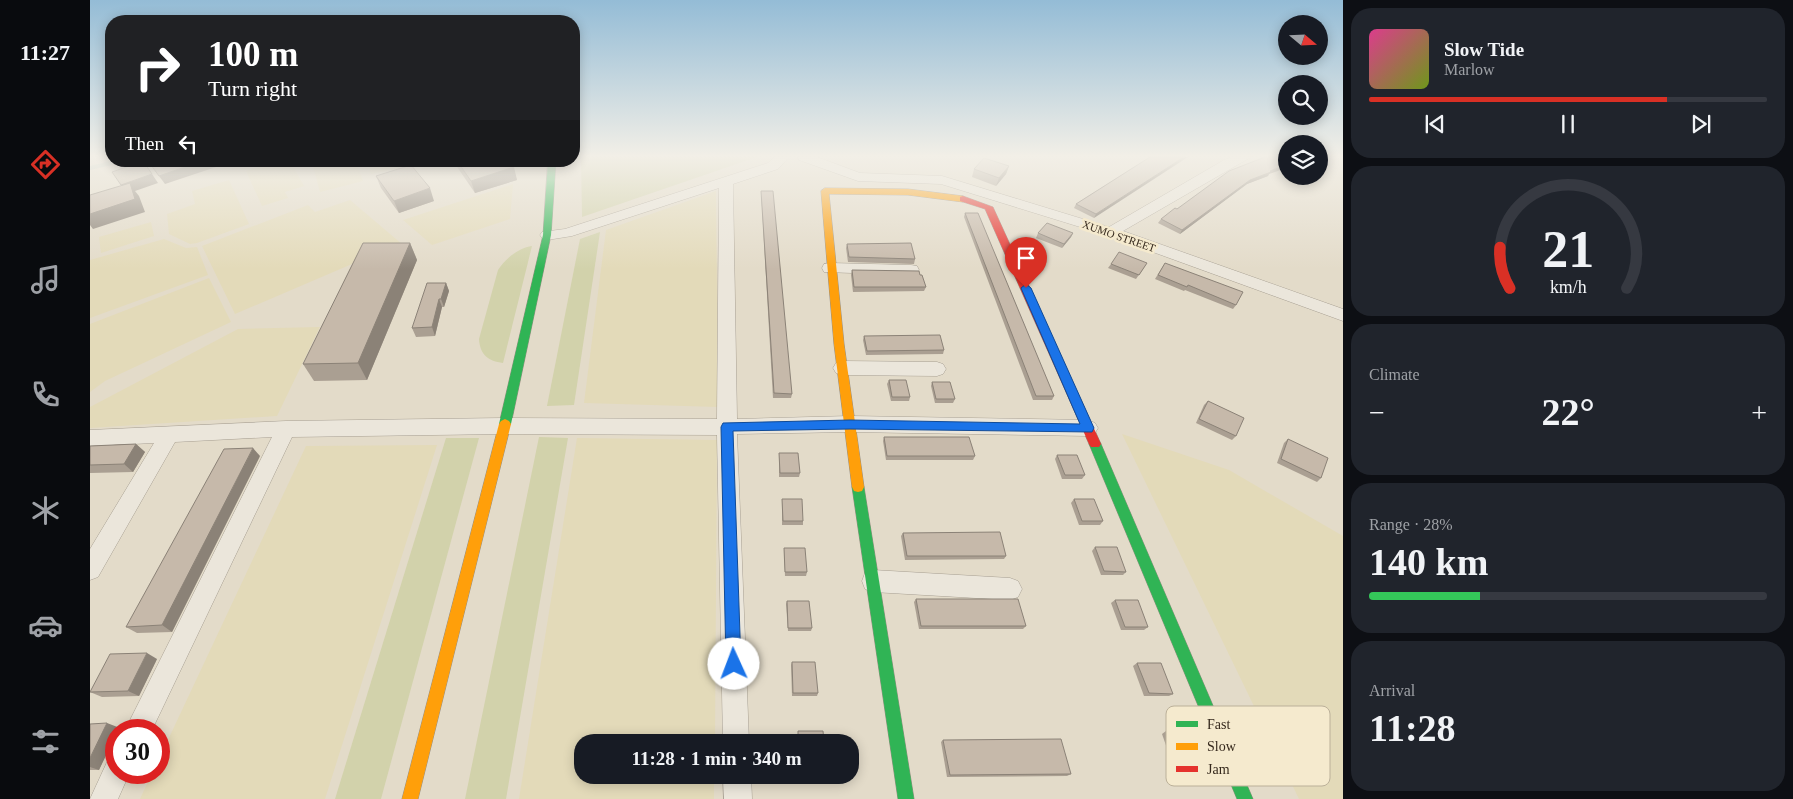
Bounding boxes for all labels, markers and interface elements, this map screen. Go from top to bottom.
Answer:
north arrow [1278,15,1328,65]
map controls [1278,15,1328,185]
icon: right [125,35,190,100]
text: 100 m [208,35,298,74]
text: Slow Tide [1444,39,1524,60]
text: 11:27 [20,40,70,65]
text: Marlow [1444,61,1495,78]
button: search [1278,75,1328,125]
text: Turn right [208,76,297,101]
icon: previous [1421,110,1449,138]
icon: pause [1554,110,1582,138]
icon: next [1687,110,1715,138]
icon: left [174,130,202,158]
text: Then [125,133,164,154]
button: layers [1278,135,1328,185]
icon: directions [28,147,63,182]
street label: XUMO STREET [1081,218,1157,254]
text: 21 [1542,221,1594,278]
pin [1005,237,1047,288]
icon: arrive [1012,244,1040,272]
icon: music [28,262,63,297]
text: km/h [1550,277,1586,297]
text: Climate [1369,366,1420,383]
icon: phone [28,377,63,412]
text: 22° [1541,391,1595,433]
text: − [1369,397,1385,428]
text: + [1751,397,1767,428]
icon: climate [28,493,63,528]
text: Range · 28% [1369,516,1453,533]
text: 140 km [1369,541,1488,583]
icon: car [28,608,63,643]
position arrow [707,637,759,689]
text: Arrival [1369,682,1415,699]
legend [1166,706,1330,786]
text: 11:28 [1369,707,1456,749]
text: Fast [1207,717,1230,732]
speed limit sign: 30 [105,719,170,784]
icon: filters [28,724,63,759]
text: Slow [1207,739,1237,754]
text: 11:28 · 1 min · 340 m [632,748,801,769]
text: Jam [1207,762,1230,777]

